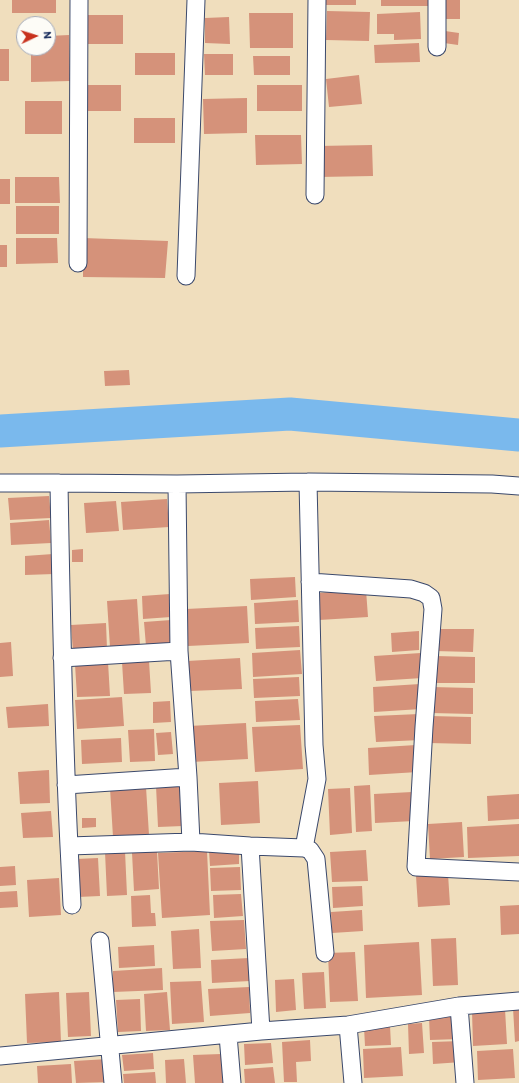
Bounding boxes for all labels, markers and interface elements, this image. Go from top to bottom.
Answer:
north arrow [16,16,56,56]
text: N [41,31,54,39]

